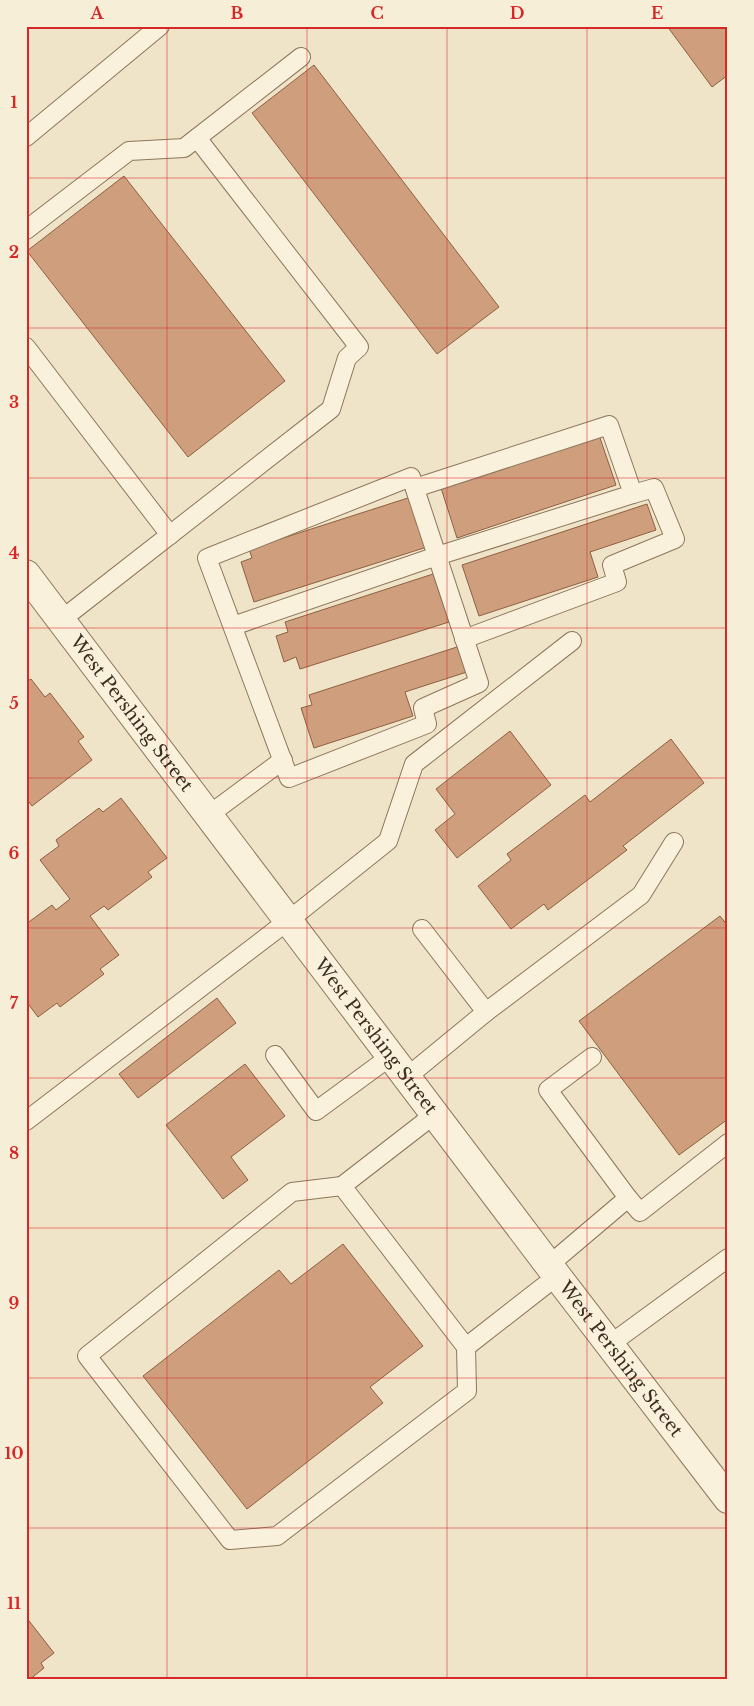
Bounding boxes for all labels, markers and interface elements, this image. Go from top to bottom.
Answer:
text: A [90,3,105,23]
text: B [231,3,244,23]
text: C [370,3,384,23]
text: D [510,3,524,23]
text: E [651,3,663,23]
text: 1 [11,92,18,112]
text: 2 [9,242,19,262]
text: 3 [9,392,19,412]
text: 4 [9,543,19,563]
street label: West Pershing Street [65,630,198,796]
text: 5 [9,693,19,713]
text: 6 [9,843,20,863]
street label: West Pershing Street [309,953,442,1119]
text: 7 [10,993,19,1013]
text: 8 [9,1143,19,1163]
street label: West Pershing Street [554,1276,687,1441]
text: 9 [9,1293,20,1313]
text: 10 [4,1443,24,1463]
text: 11 [7,1593,21,1613]

